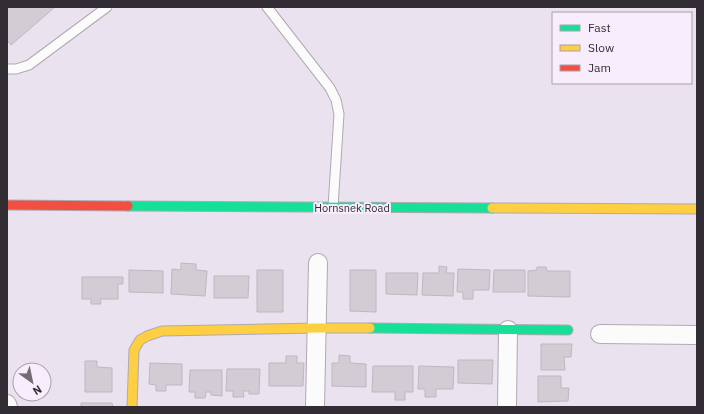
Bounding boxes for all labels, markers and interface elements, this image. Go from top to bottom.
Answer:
legend [552,12,692,84]
text: Fast [588,20,611,35]
text: Slow [588,40,614,55]
text: Jam [588,60,611,75]
street label: Hornsnek Road [314,201,390,215]
north arrow [12,362,52,402]
text: N [30,382,45,398]

